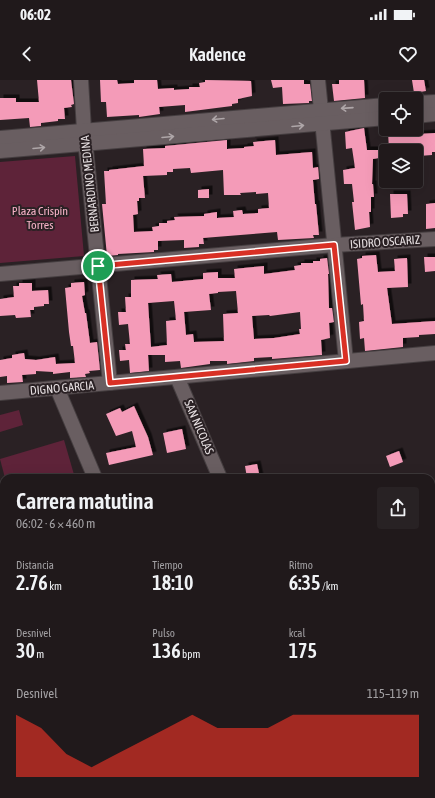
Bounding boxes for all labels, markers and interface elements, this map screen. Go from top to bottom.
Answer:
text: 06:02 [20,6,51,23]
icon: back [16,43,38,65]
icon: heart [397,43,419,65]
text: Kadence [189,44,246,65]
map controls [379,92,423,188]
button: locate [379,92,423,136]
one-way arrow [341,105,354,112]
one-way arrow [212,115,225,123]
one-way arrow [291,122,304,129]
one-way arrow [161,133,174,140]
street label: BERNARDINO MEDINA [78,135,102,233]
one-way arrow [32,144,45,152]
button: layers [379,144,423,188]
park label: Plaza Crispín Torres [12,204,68,232]
street label: ISIDRO OSCARIZ [349,233,421,251]
pin [81,249,115,283]
icon: arrive [87,255,109,277]
street label: DIGNO GARCIA [29,378,95,398]
street label: SAN NICOLAS [181,398,217,456]
button: share [377,487,419,529]
text: Carrera matutina [16,488,154,514]
text: 06:02 · 6 × 460 m [16,516,95,531]
text: Distancia [16,559,54,571]
text: Tiempo [152,559,183,571]
text: Ritmo [289,559,313,571]
text: 2.76 [16,571,48,594]
text: 18:10 [152,571,194,594]
text: 6:35 [289,571,320,594]
text: km [48,580,62,592]
text: /km [320,580,338,592]
text: Desnivel [16,627,51,639]
text: Pulso [152,627,175,639]
text: kcal [289,627,305,639]
text: 30 [16,639,35,662]
text: 136 [152,639,181,662]
text: 175 [289,639,317,662]
text: m [35,648,44,660]
text: bpm [181,648,200,660]
text: Desnivel [16,686,58,701]
text: 115–119 m [367,686,419,701]

